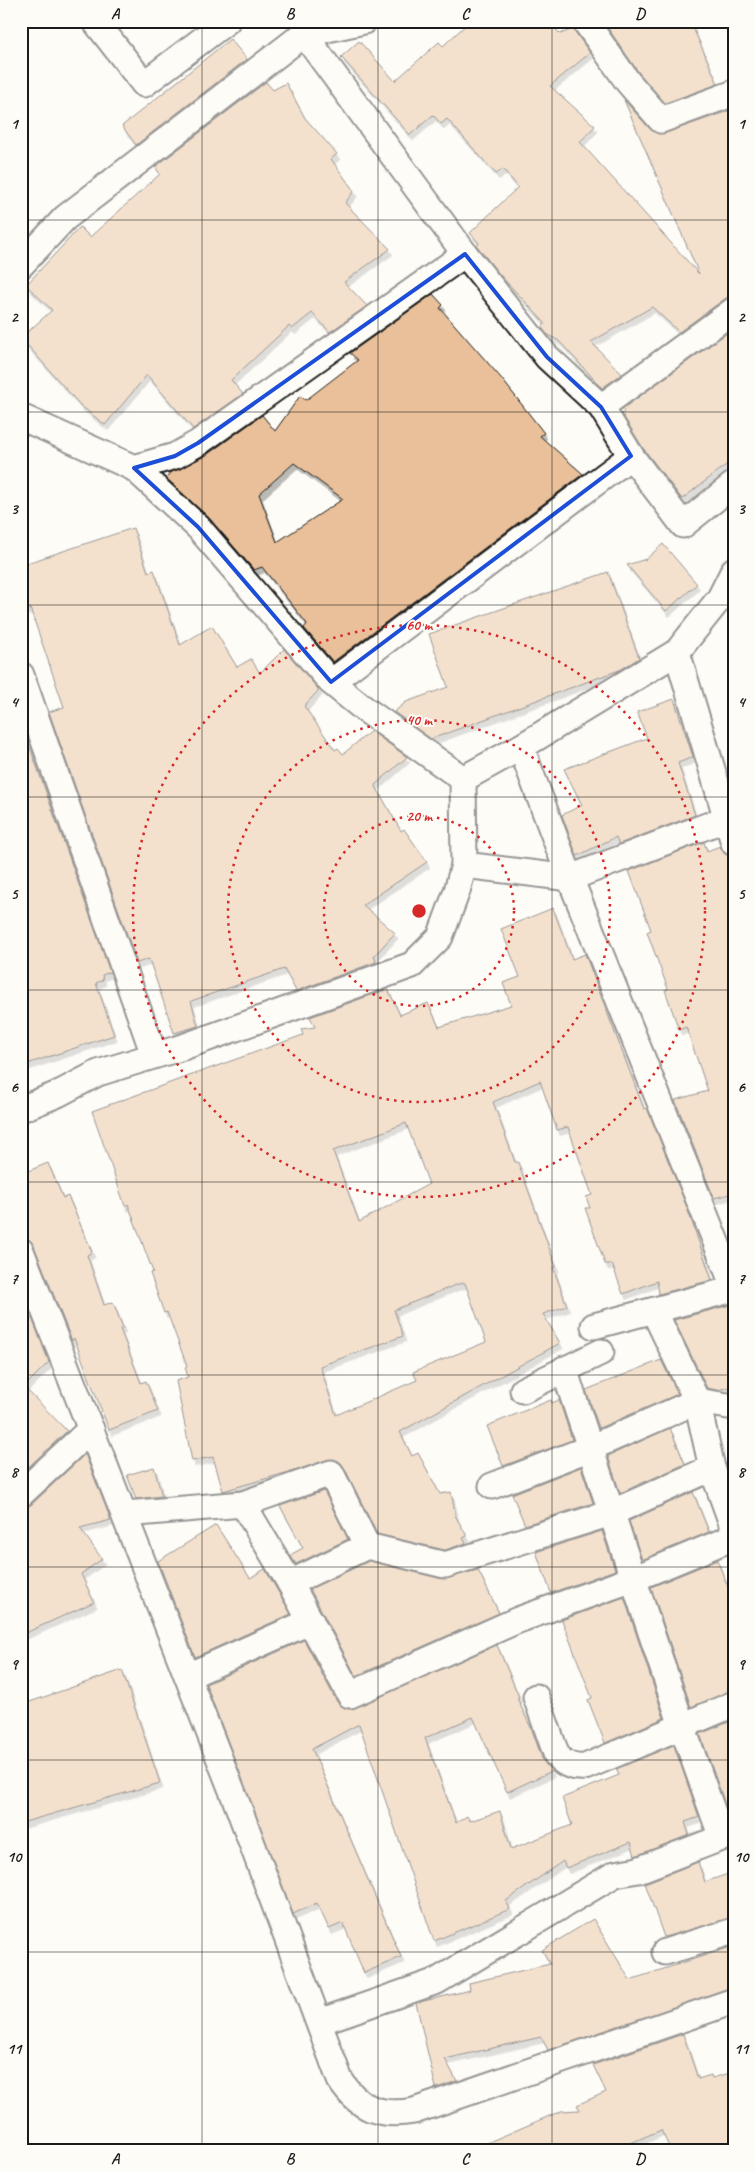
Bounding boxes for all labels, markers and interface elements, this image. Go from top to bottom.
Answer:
text: A [111,4,121,24]
text: B [286,4,296,24]
text: C [461,4,471,24]
text: D [635,4,646,24]
text: 1 [10,114,19,134]
text: 1 [737,114,746,134]
text: 2 [10,307,19,327]
text: 2 [737,307,746,327]
text: 3 [10,499,19,519]
text: 3 [737,499,746,519]
text: 60 m [406,616,433,635]
text: 4 [10,692,19,712]
text: 4 [737,692,746,712]
text: 40 m [406,711,433,730]
text: 20 m [406,807,433,826]
text: 5 [11,884,20,904]
text: 5 [738,884,747,904]
centre of rings [410,902,428,920]
text: 6 [10,1077,19,1097]
text: 6 [737,1077,746,1097]
text: 7 [10,1269,19,1289]
text: 7 [737,1269,746,1289]
text: 8 [10,1462,19,1482]
text: 8 [737,1462,746,1482]
text: 9 [10,1654,19,1674]
text: 9 [737,1654,746,1674]
text: 10 [7,1847,23,1867]
text: 10 [734,1847,750,1867]
text: 11 [7,2039,23,2059]
text: 11 [734,2039,750,2059]
text: A [111,2149,121,2169]
text: B [286,2149,296,2169]
text: C [461,2149,471,2169]
text: D [635,2149,646,2169]

